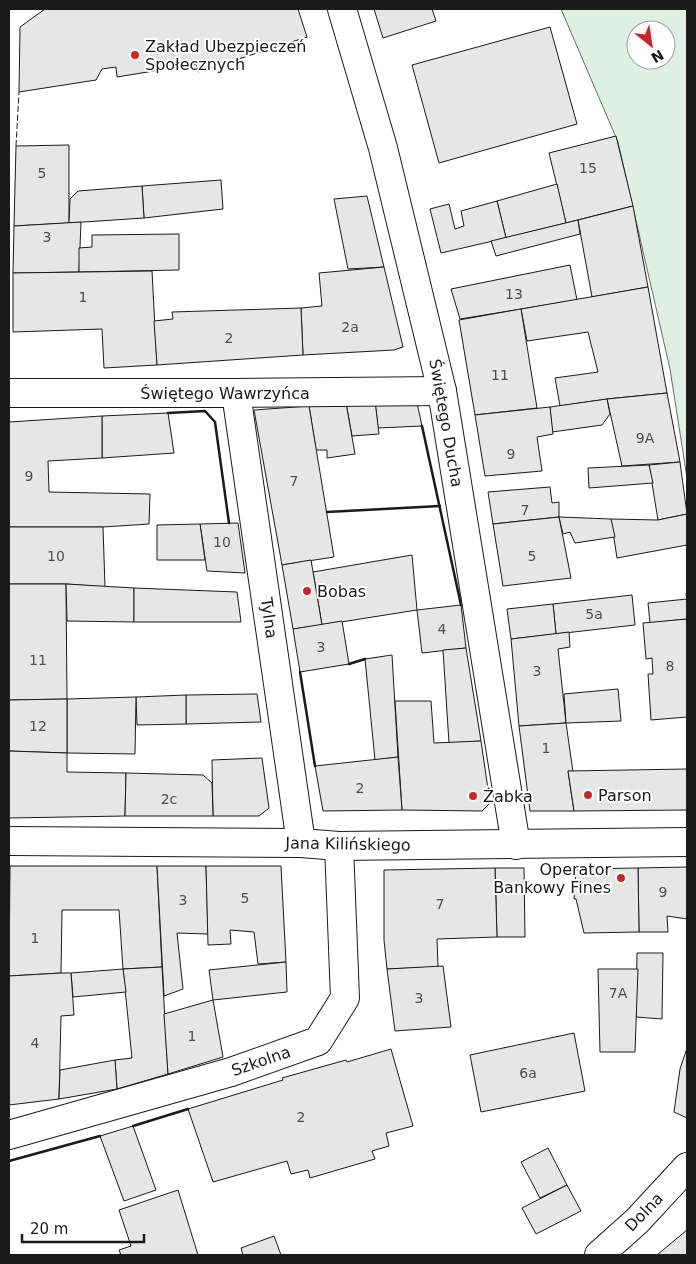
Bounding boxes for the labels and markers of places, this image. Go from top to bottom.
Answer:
place label: Zakład Ubezpieczeń Społecznych [145,37,306,74]
marker: Zakład Ubezpieczeń Społecznych [129,49,141,61]
place label: Bobas [317,582,366,601]
marker: Bobas [301,585,313,597]
place label: Parson [598,786,652,805]
place label: Żabka [483,787,533,806]
marker: Parson [582,789,594,801]
marker: Żabka [467,790,479,802]
place label: Operator Bankowy Fines [493,860,611,897]
marker: Operator Bankowy Fines [615,872,627,884]

